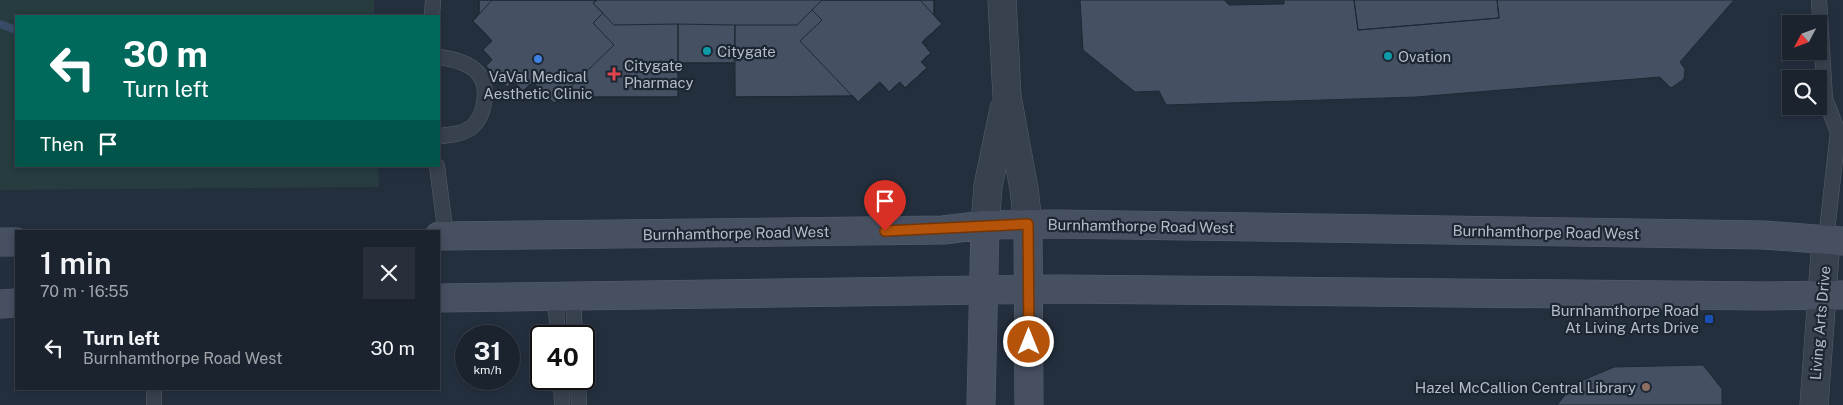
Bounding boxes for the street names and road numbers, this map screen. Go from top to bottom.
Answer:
street label: Burnhamthorpe Road West [1047,216,1235,236]
street label: Burnhamthorpe Road West [1452,222,1640,242]
street label: Burnhamthorpe Road West [642,223,830,243]
street label: Living Arts Drive [1807,265,1833,381]

